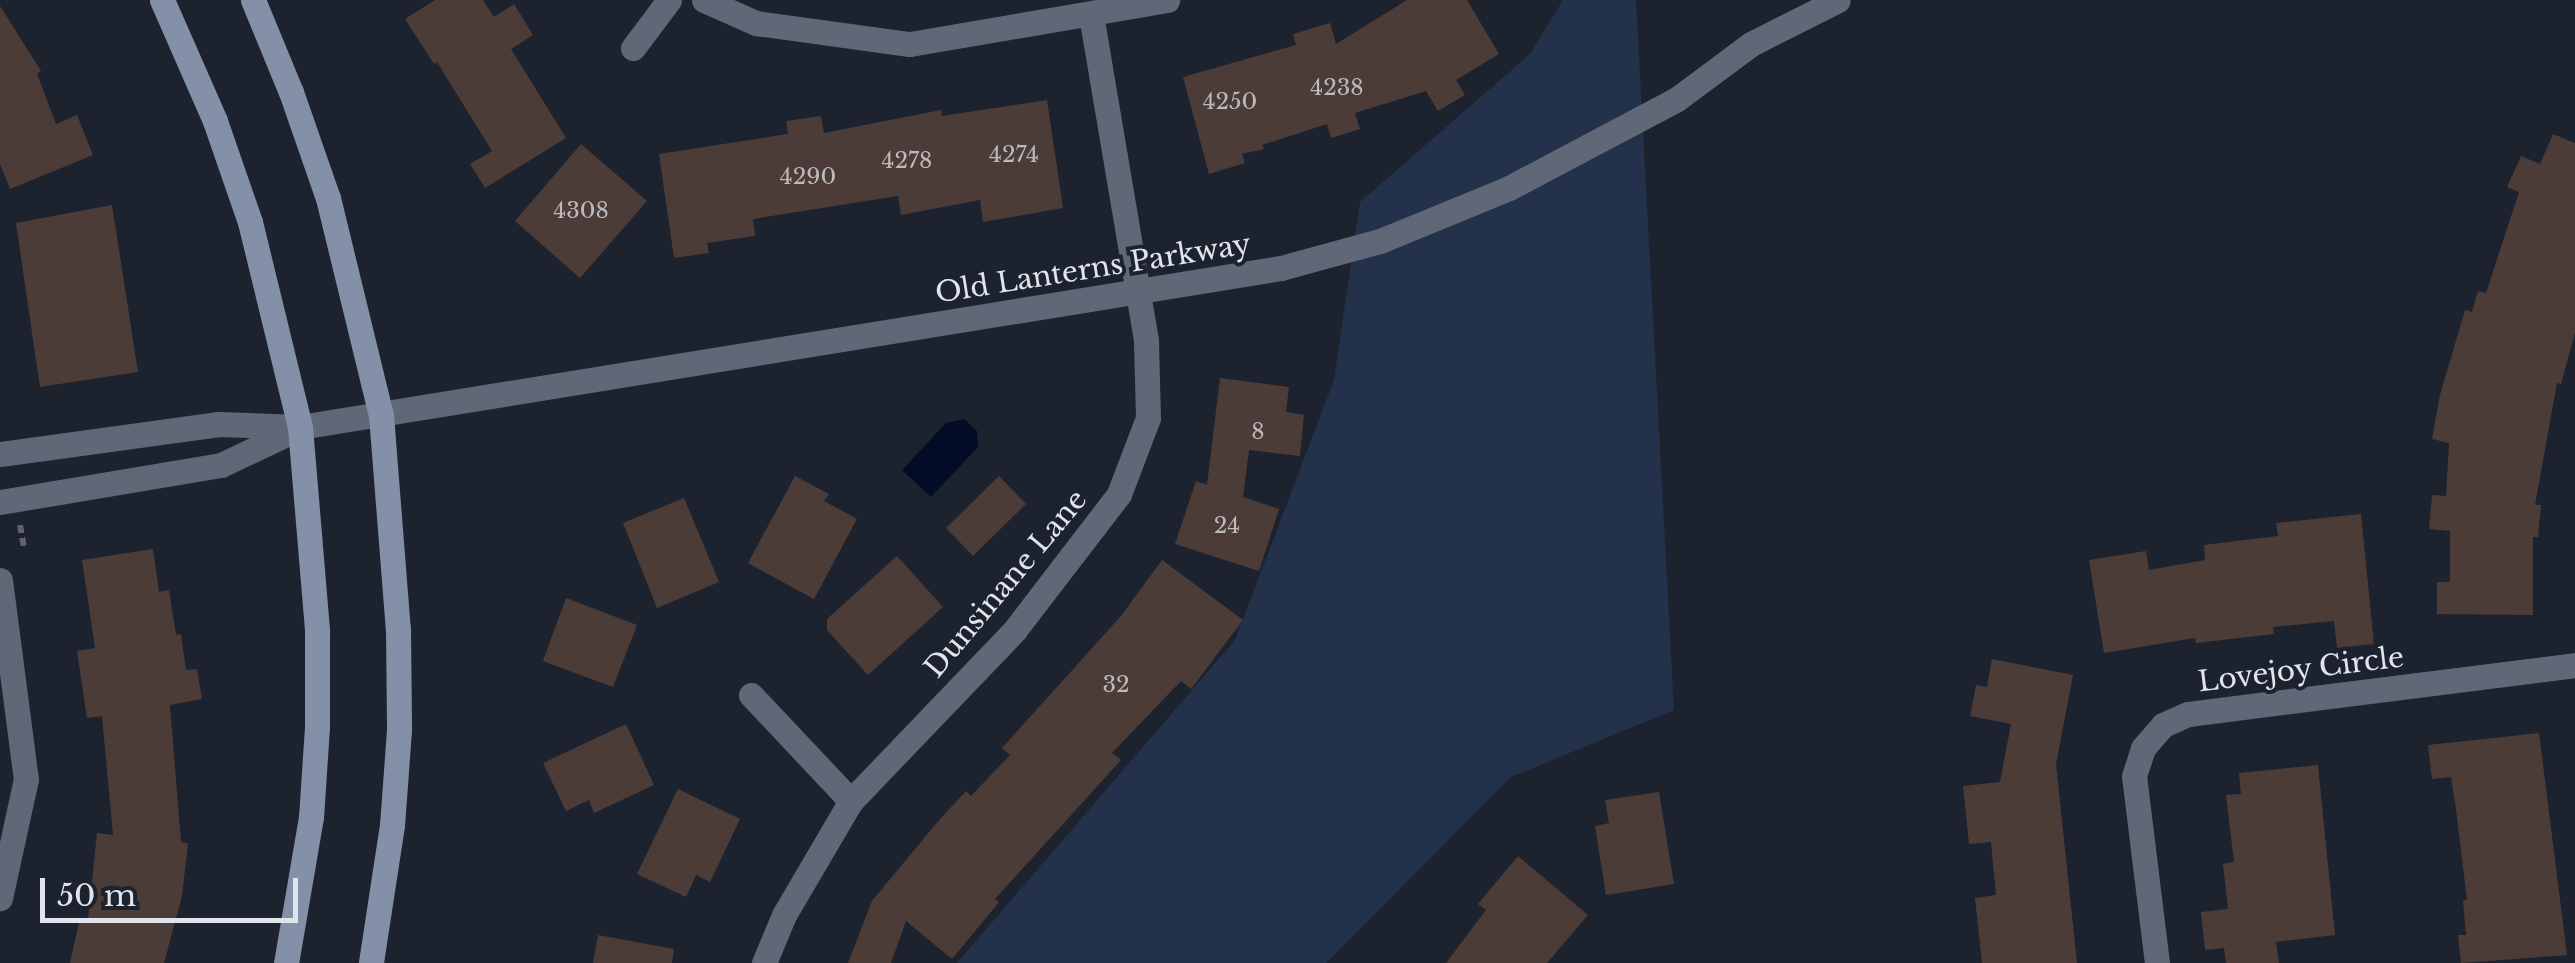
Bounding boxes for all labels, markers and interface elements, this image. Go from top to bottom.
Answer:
house number: 4238 [1310,75,1364,101]
house number: 4250 [1203,89,1257,115]
house number: 4274 [989,142,1039,168]
house number: 4278 [882,148,932,174]
house number: 4290 [780,164,836,190]
house number: 4308 [553,198,609,224]
street label: Old Lanterns Parkway [933,227,1253,311]
house number: 8 [1251,419,1265,445]
street label: Dunsinane Lane [918,483,1094,685]
house number: 24 [1214,513,1240,539]
street label: Lovejoy Circle [2196,641,2406,699]
house number: 32 [1102,672,1130,698]
scale bar [45,858,302,920]
text: 50 m [57,877,136,914]

